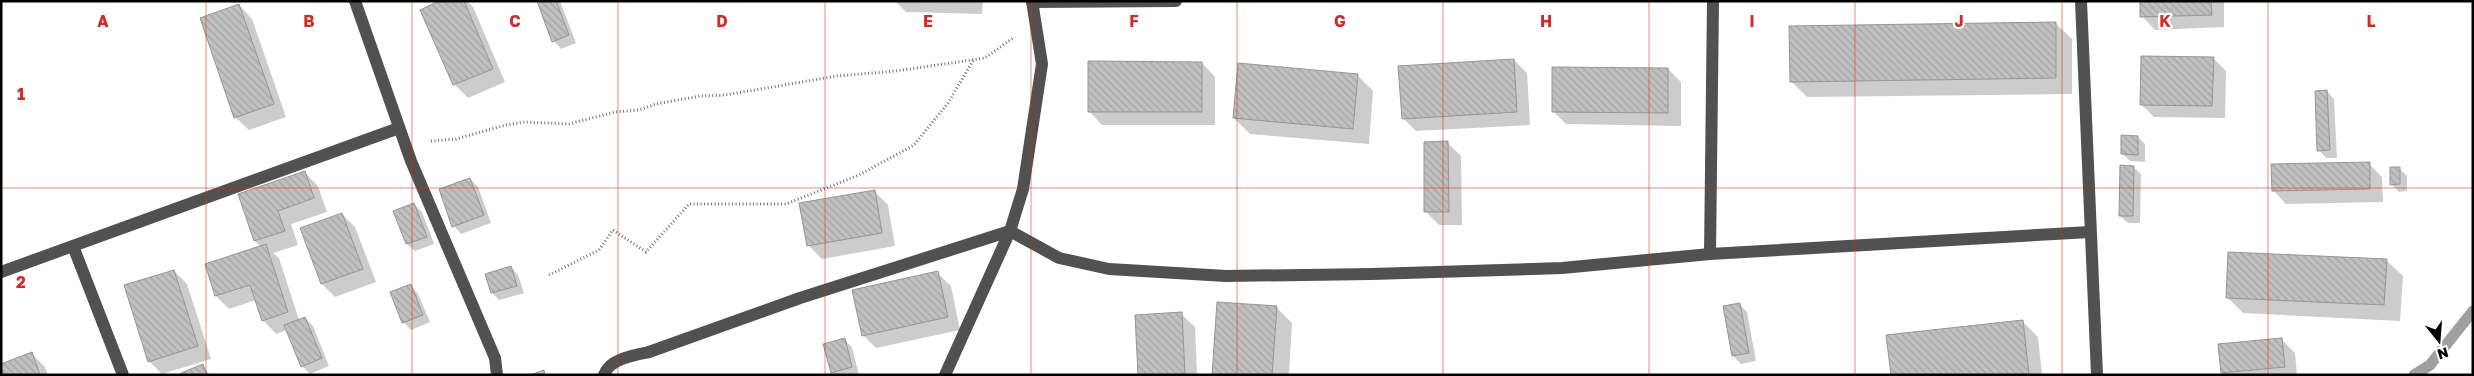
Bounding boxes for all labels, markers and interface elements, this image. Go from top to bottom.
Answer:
text: A [97,11,109,31]
text: B [303,11,315,31]
text: C [509,11,521,31]
text: D [716,11,728,31]
text: E [923,11,933,31]
text: F [1129,11,1139,31]
text: G [1334,11,1346,31]
text: H [1540,11,1552,31]
text: I [1749,11,1755,31]
text: J [1954,11,1964,31]
text: K [2159,11,2171,31]
text: L [2366,11,2376,31]
text: 1 [17,84,25,104]
text: 2 [16,272,26,292]
north arrow [2414,316,2464,366]
text: N [2435,344,2451,364]

